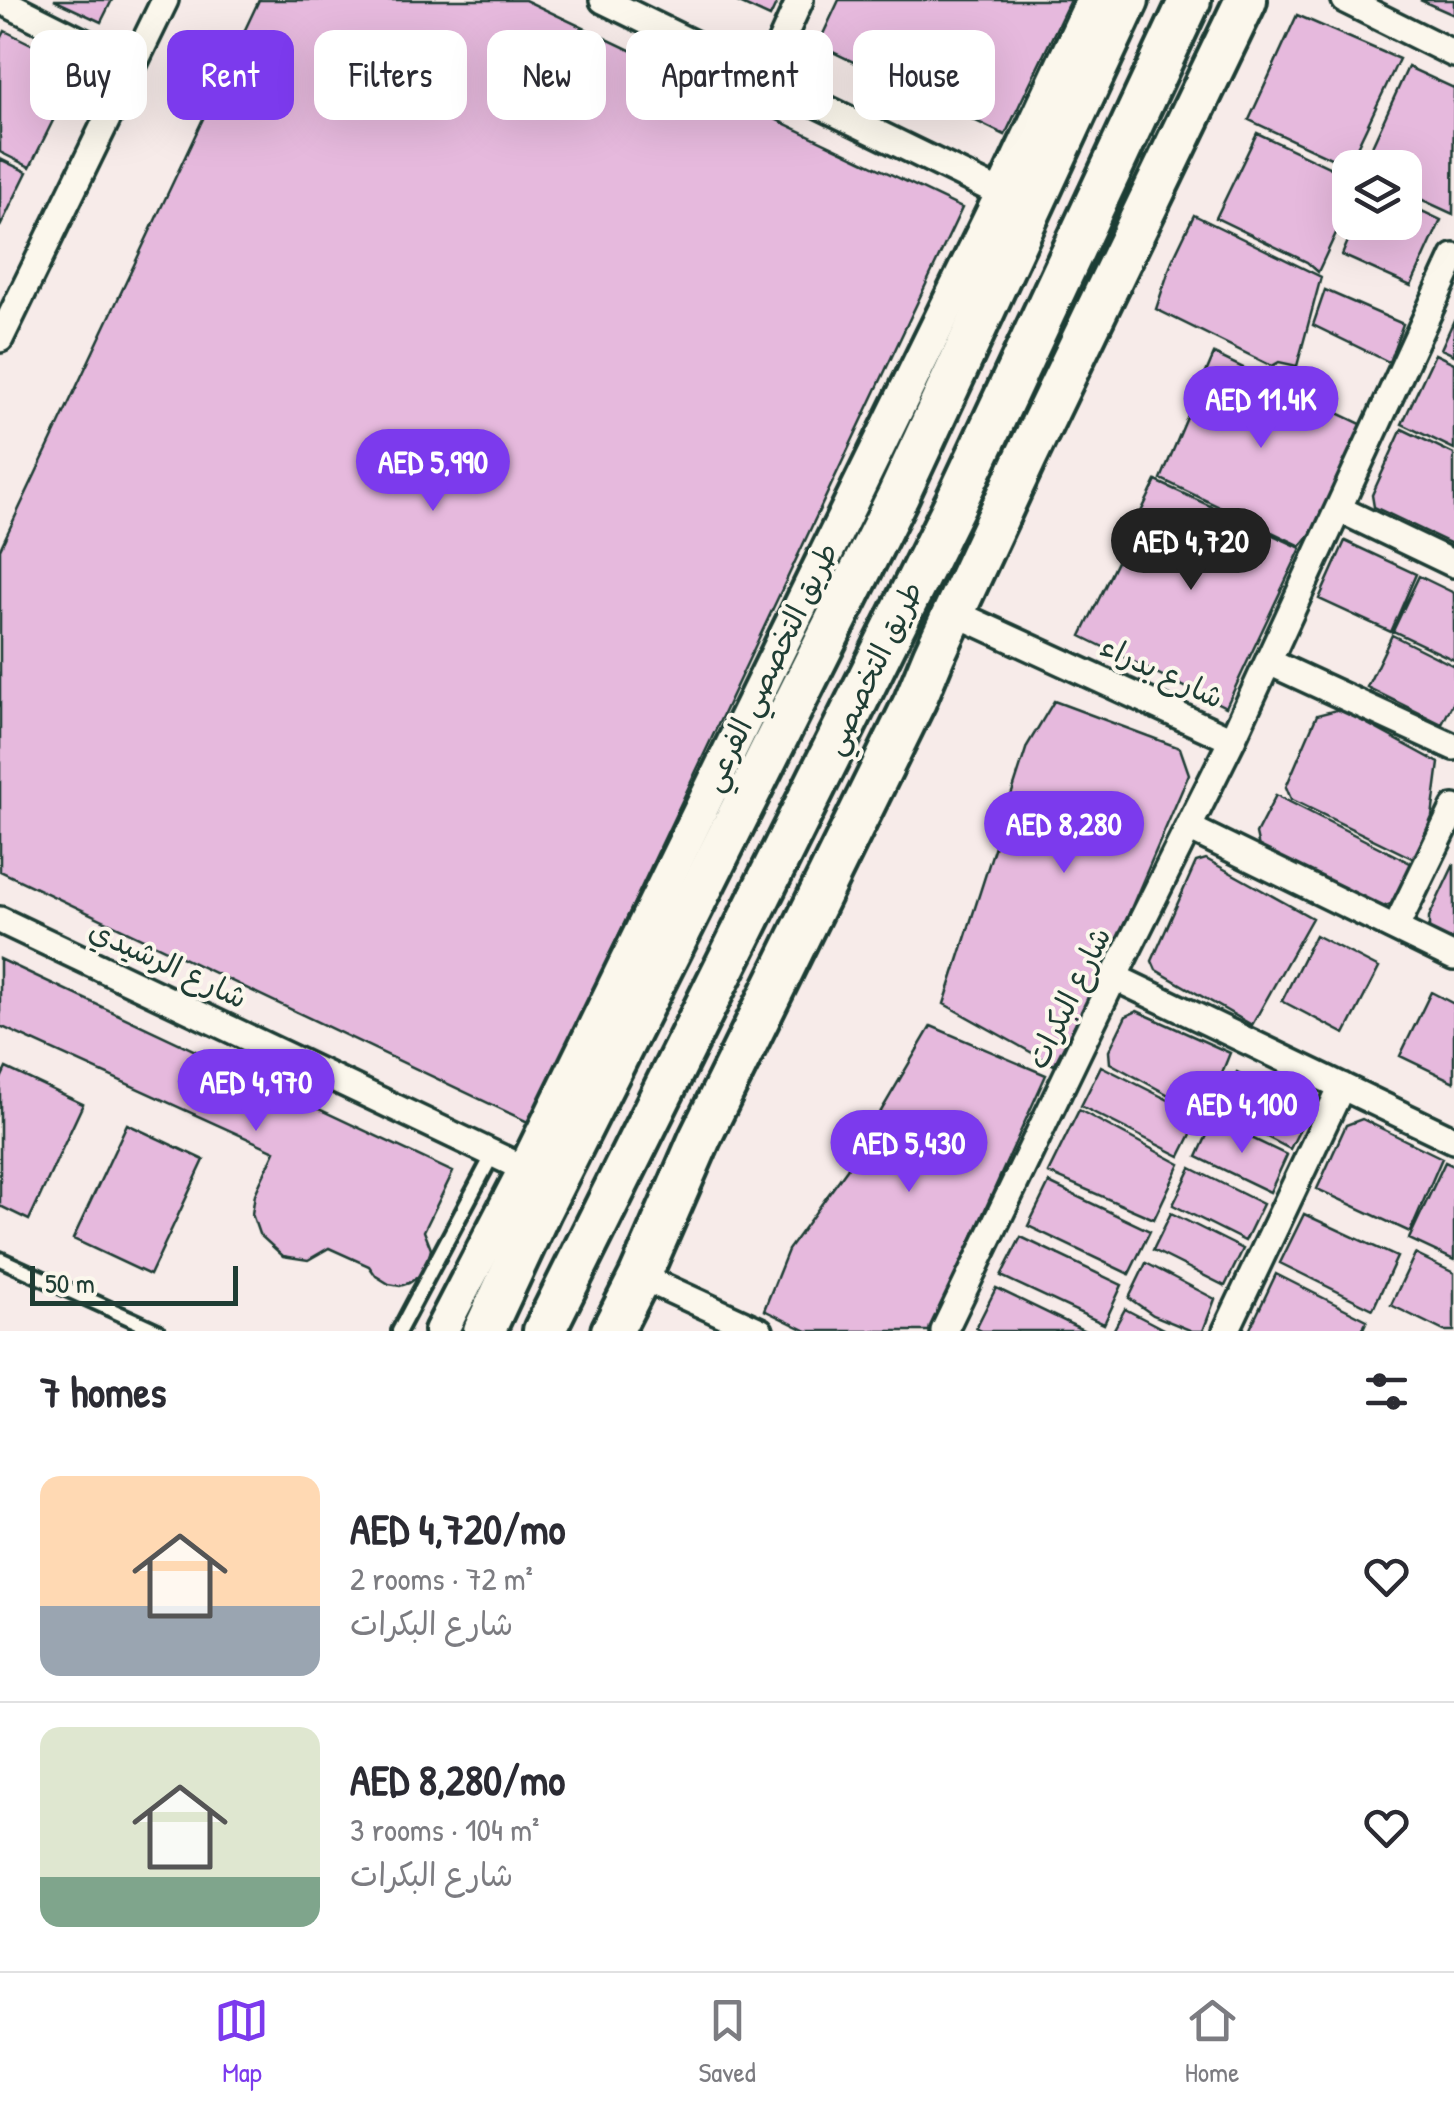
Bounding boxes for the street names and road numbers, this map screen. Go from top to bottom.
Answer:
street label: طريق التخصصي الفرعي [692,536,853,801]
street label: طريق التخصصي [813,574,938,764]
street label: شارع بدراء [1094,625,1230,719]
street label: شارع الرشيدي [82,909,254,1019]
street label: شارع البكرات [1017,920,1121,1076]

